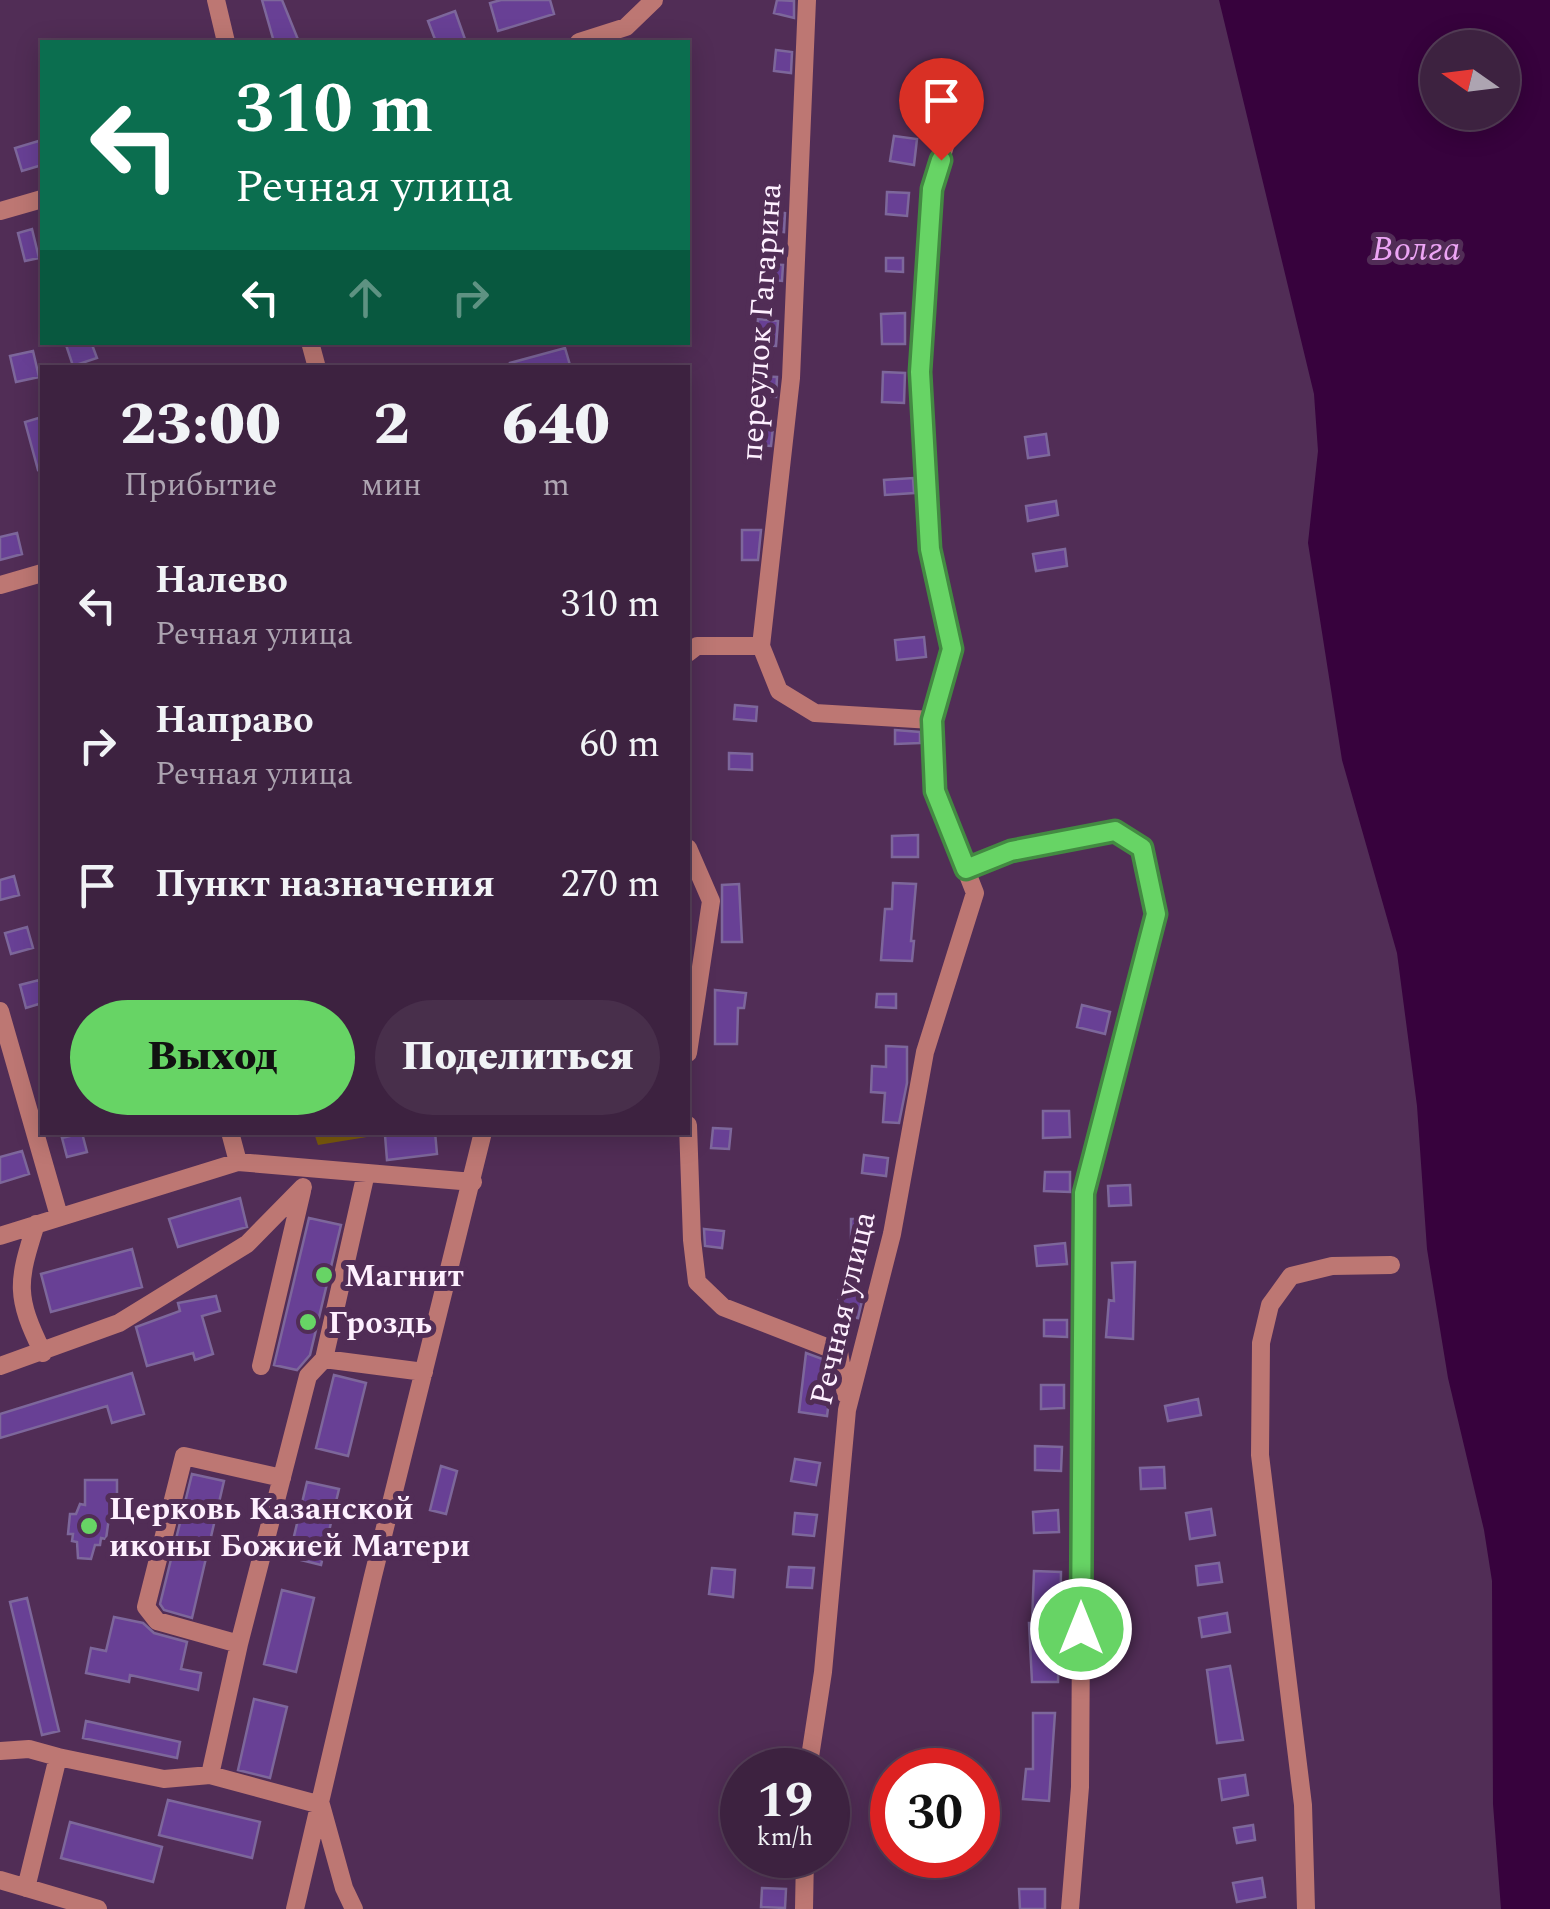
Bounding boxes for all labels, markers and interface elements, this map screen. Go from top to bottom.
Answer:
north arrow [1420,30,1520,130]
map controls [1420,30,1520,130]
text: 310 m [235,57,433,163]
pin [899,58,984,161]
icon: arrive [914,73,969,128]
icon: left [70,80,200,210]
text: Речная улица [235,153,513,222]
street label: переулок Гагарина [727,181,796,463]
water label: Волга [1372,223,1461,276]
icon: left [233,270,288,325]
icon: ahead [338,270,393,325]
icon: right [443,270,498,325]
text: 23:00 [120,379,281,471]
text: 2 [373,379,409,471]
text: 640 [502,379,610,471]
text: Прибытие [124,461,277,510]
text: мин [361,461,422,510]
text: m [542,461,570,510]
text: Налево [155,552,288,610]
text: 310 m [561,576,660,634]
icon: left [70,578,125,633]
text: Речная улица [155,610,353,659]
text: Направо [155,692,314,750]
text: 60 m [580,716,660,774]
icon: right [70,718,125,773]
text: Речная улица [155,750,353,799]
text: Пункт назначения [155,856,495,914]
text: 270 m [561,856,660,914]
icon: arrive [70,858,125,913]
button: Выход [70,1000,355,1115]
button: Поделиться [375,1000,660,1115]
street label: Речная улица [797,1206,890,1410]
place label: Магнит [344,1252,464,1301]
marker: Магнит [313,1264,335,1286]
place label: Гроздь [328,1299,432,1348]
marker: Гроздь [297,1311,319,1333]
place label: Церковь Казанской иконы Божией Матери [109,1485,470,1571]
marker: Церковь Казанской иконы Божией Матери [78,1515,100,1537]
position arrow [1029,1577,1133,1681]
speed limit sign: 30 [870,1748,1000,1878]
text: 19 [757,1763,813,1839]
text: km/h [757,1819,813,1857]

